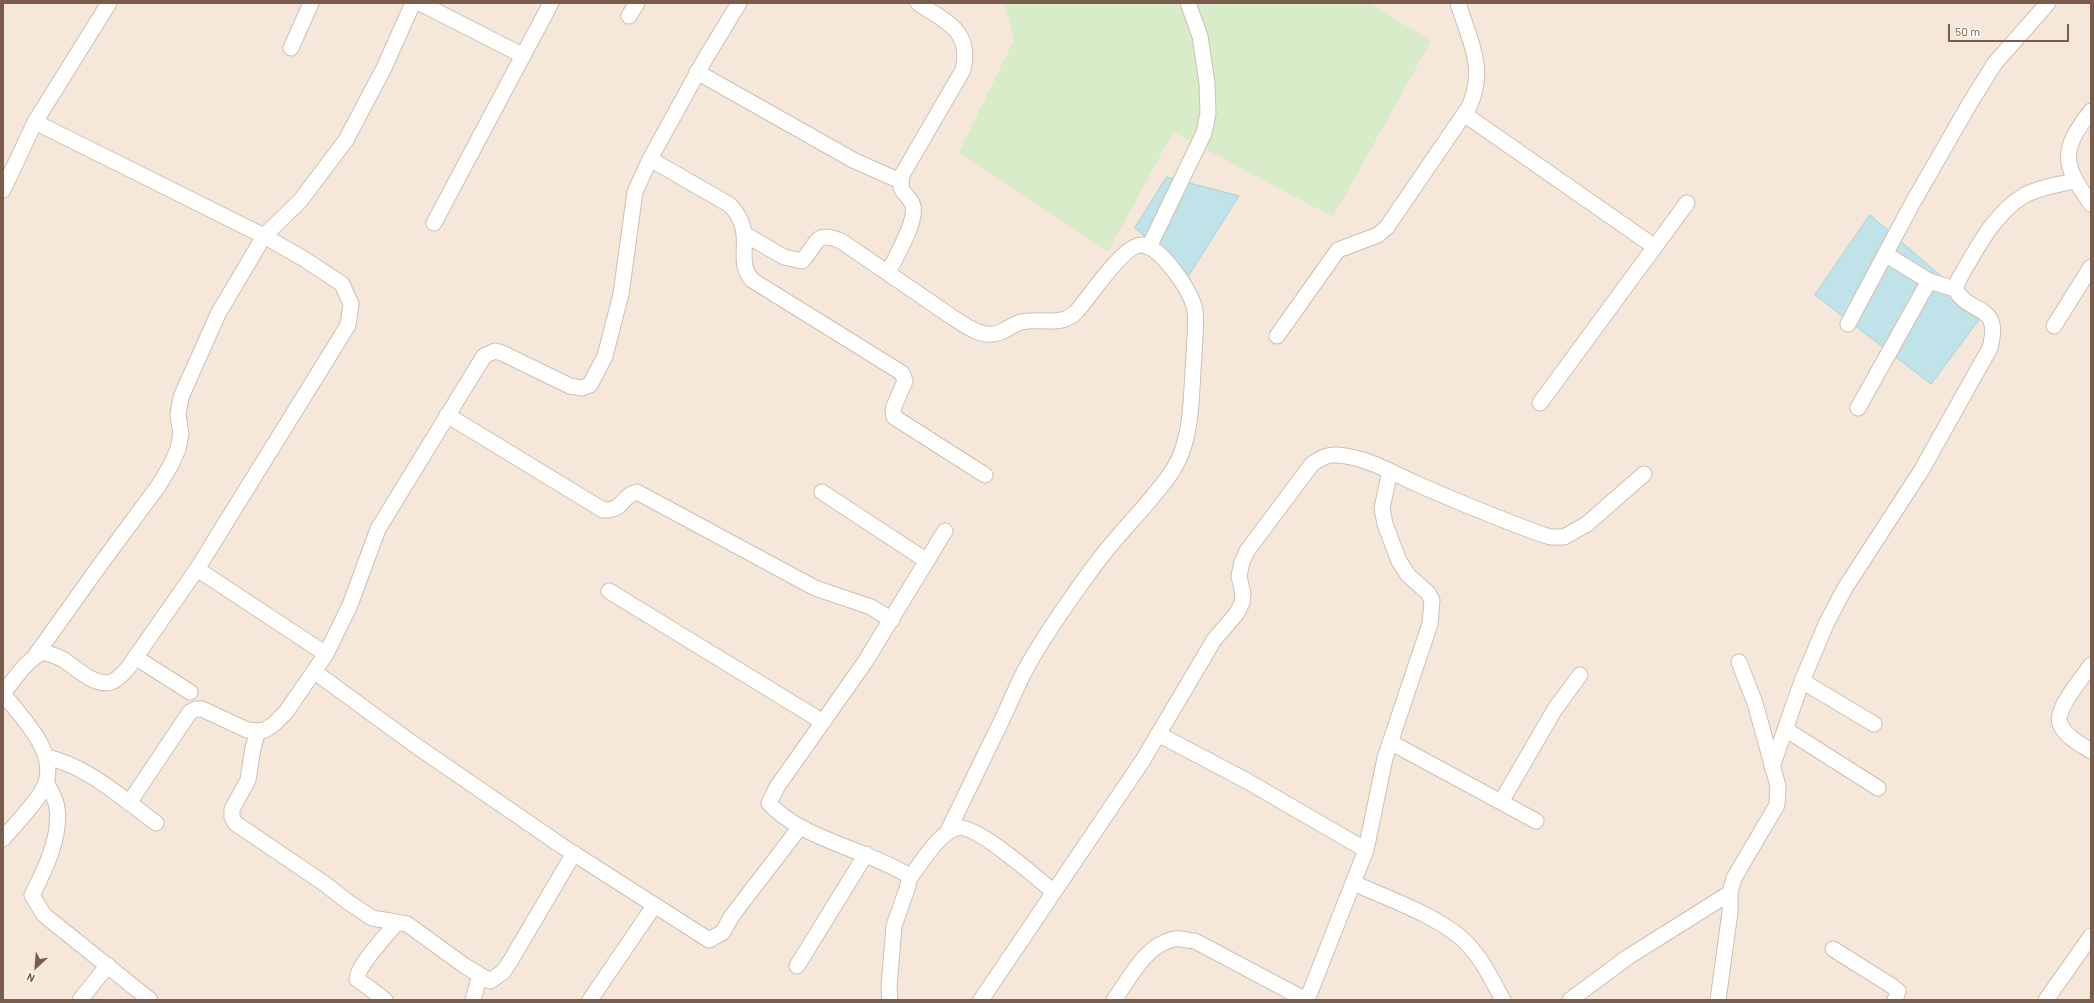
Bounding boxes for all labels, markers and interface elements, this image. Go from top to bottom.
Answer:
scale bar [1950,16,2071,42]
text: 50 m [1955,24,1980,38]
north arrow [16,947,56,987]
text: N [24,971,37,986]

